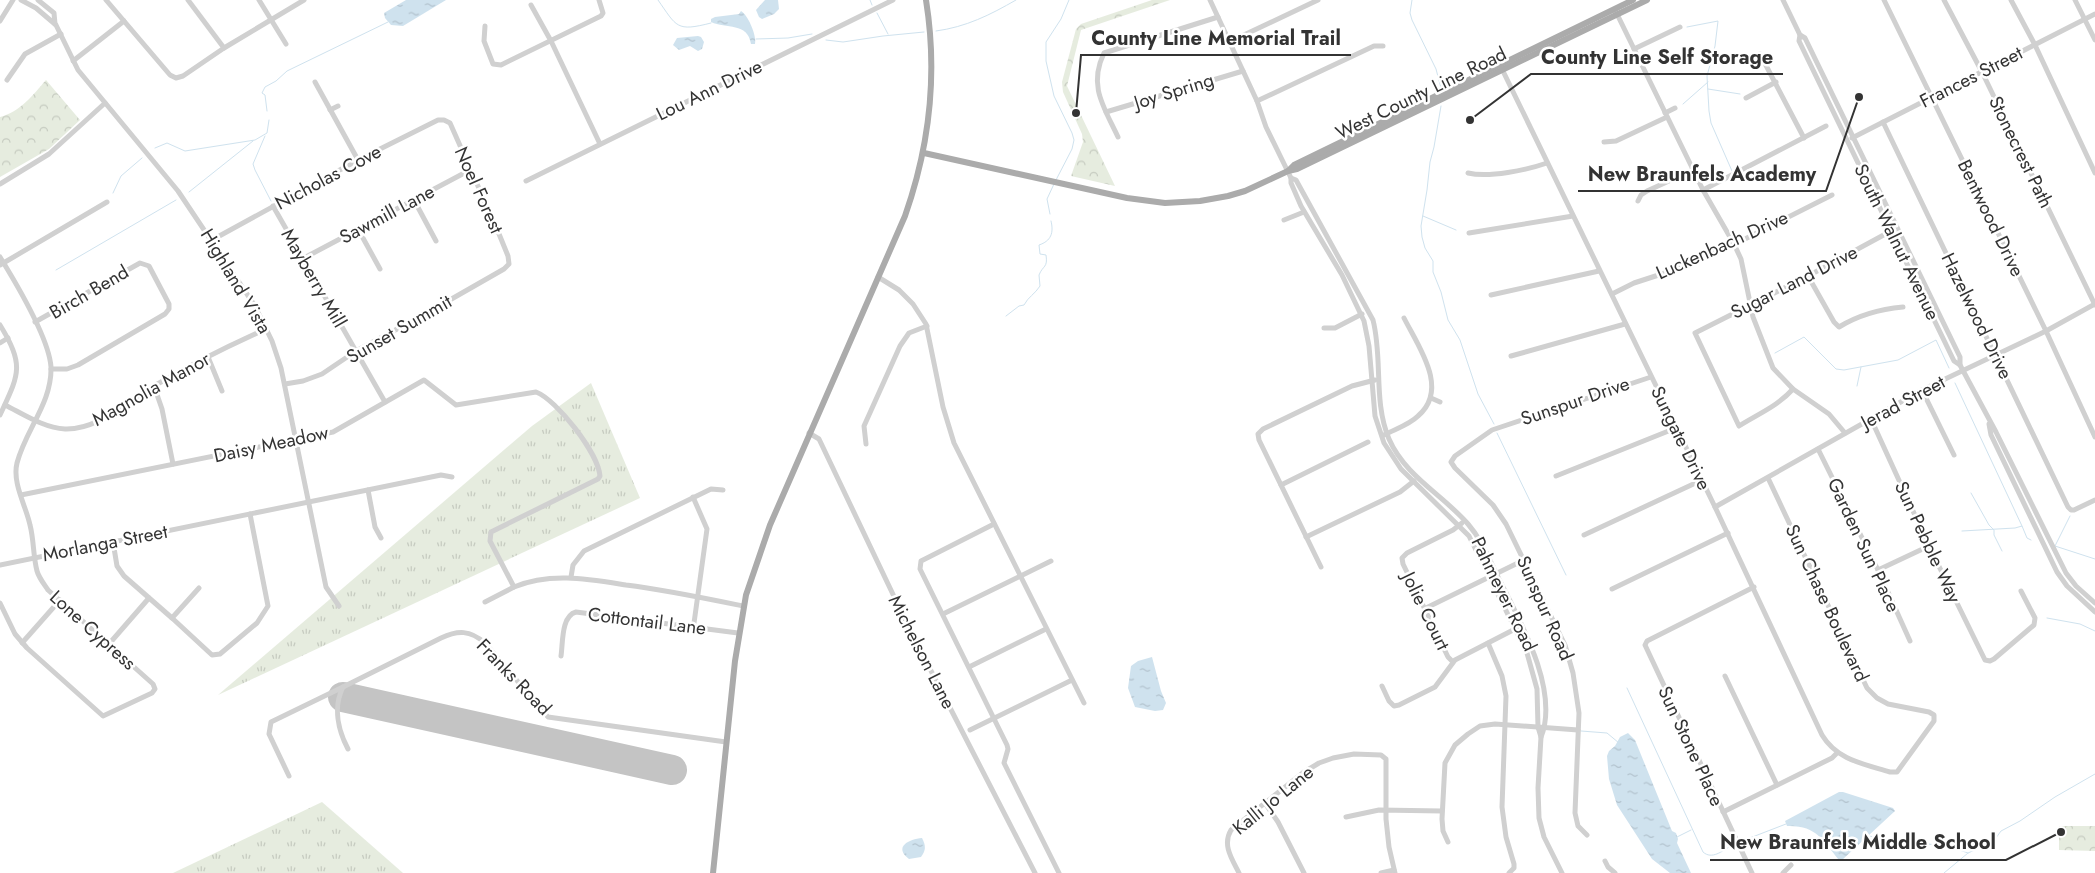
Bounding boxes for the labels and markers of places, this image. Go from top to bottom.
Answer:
callout: County Line Memorial Trail [1081,20,1351,55]
callout: County Line Self Storage [1531,39,1783,74]
callout: New Braunfels Academy [1578,156,1826,191]
callout: New Braunfels Middle School [1710,825,2006,860]

